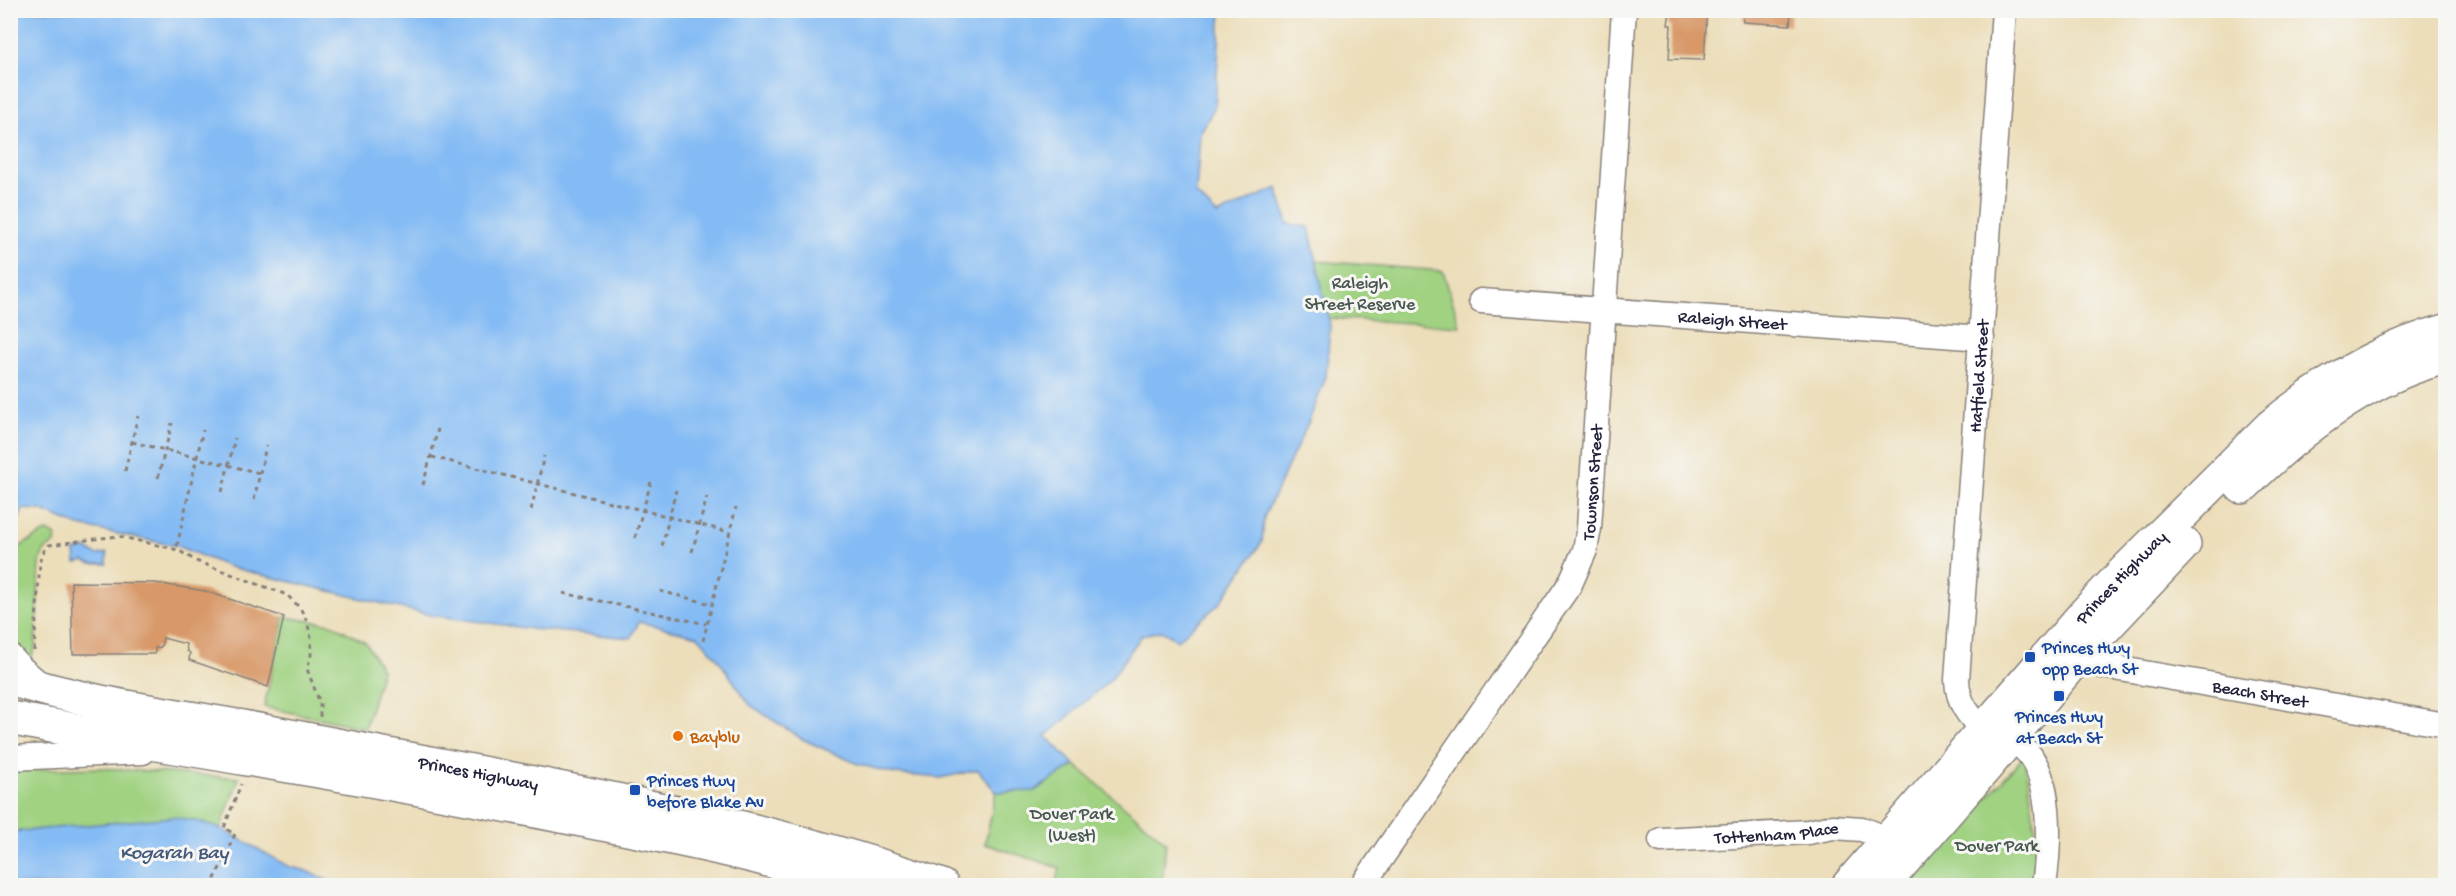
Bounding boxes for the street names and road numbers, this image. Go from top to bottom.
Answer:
street label: Raleigh Street [1677,308,1789,337]
street label: Hatfield Street [1966,317,1995,433]
street label: Townson Street [1579,422,1609,543]
street label: Princes Highway [2071,528,2172,630]
street label: Beach Street [2209,677,2311,714]
street label: Princes Highway [415,753,540,797]
street label: Tottenham Place [1713,819,1840,850]

